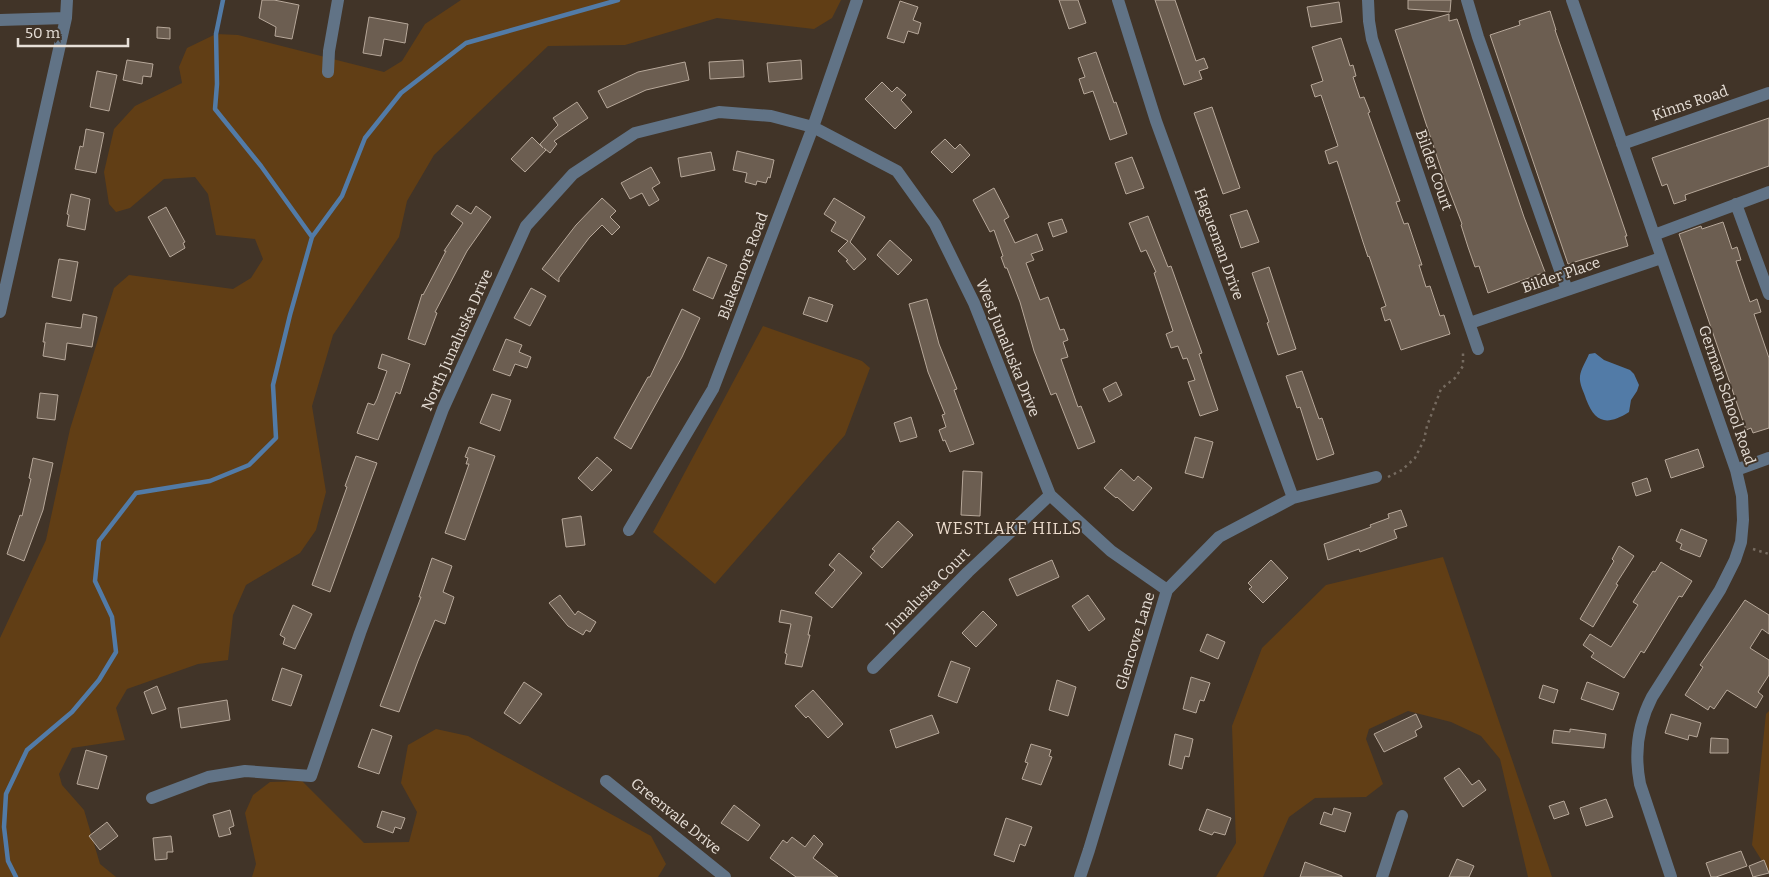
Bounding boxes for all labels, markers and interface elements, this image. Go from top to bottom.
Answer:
scale bar [18,15,128,47]
text: 50 m [25,24,61,42]
street label: Kinns Road [1650,82,1731,124]
street label: Bilder Court [1412,127,1456,213]
street label: Hagueman Drive [1190,186,1248,302]
street label: Blakemore Road [714,210,772,322]
street label: Bilder Place [1519,253,1603,297]
street label: North Junaluska Drive [418,266,496,414]
street label: West Junaluska Drive [972,277,1044,419]
street label: German School Road [1695,323,1759,467]
district label: WESTLAKE HILLS [936,519,1082,538]
street label: Junaluska Court [882,544,974,636]
street label: Glencove Lane [1112,590,1158,692]
street label: Greenvale Drive [627,774,725,858]

